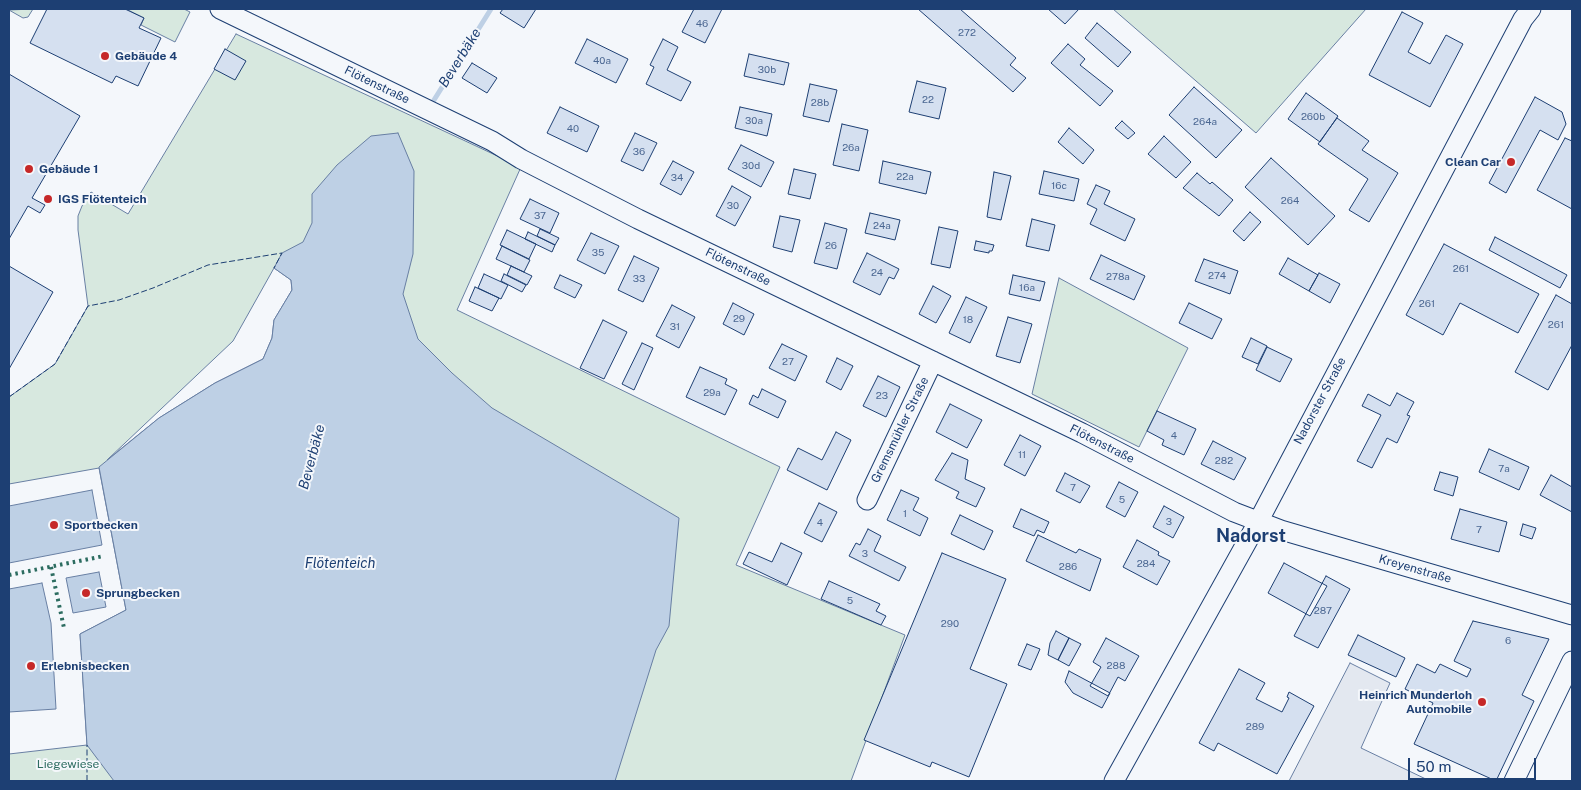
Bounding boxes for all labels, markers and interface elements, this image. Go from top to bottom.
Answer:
house number: 46 [696,18,708,30]
water label: Beverbäke [435,25,485,91]
house number: 272 [958,27,976,39]
place label: Gebäude 4 [115,49,177,63]
marker: Gebäude 4 [99,50,111,62]
house number: 40a [593,55,611,67]
street label: Flötenstraße [342,63,412,107]
house number: 30b [758,64,776,76]
house number: 22 [922,94,934,106]
house number: 28b [811,97,829,109]
house number: 260b [1301,111,1325,123]
house number: 30a [745,115,763,127]
house number: 264a [1193,116,1217,128]
house number: 40 [567,123,579,135]
house number: 26a [842,142,860,154]
house number: 36 [633,146,645,158]
place label: Clean Car [1445,155,1501,169]
marker: Clean Car [1505,156,1517,168]
house number: 30d [742,160,760,172]
place label: Gebäude 1 [39,162,98,176]
marker: Gebäude 1 [23,163,35,175]
house number: 22a [896,171,914,183]
house number: 34 [671,172,683,184]
house number: 16c [1051,180,1067,192]
place label: IGS Flötenteich [58,192,147,206]
marker: IGS Flötenteich [42,193,54,205]
house number: 264 [1281,195,1299,207]
house number: 30 [727,200,739,212]
house number: 37 [534,210,546,222]
house number: 24a [873,220,891,232]
house number: 26 [825,240,837,252]
street label: Flötenstraße [703,245,773,289]
house number: 35 [592,247,604,259]
house number: 261 [1453,263,1469,275]
house number: 24 [871,267,883,279]
house number: 274 [1208,270,1226,282]
house number: 278a [1106,271,1130,283]
house number: 33 [633,273,645,285]
house number: 16a [1019,282,1035,294]
house number: 261 [1419,298,1435,310]
house number: 29 [733,313,745,325]
house number: 18 [963,314,973,326]
house number: 261 [1548,319,1564,331]
house number: 31 [670,321,680,333]
street label: Nadorster Straße [1291,355,1349,447]
house number: 27 [782,356,794,368]
street label: Gremsmühler Straße [868,375,932,485]
house number: 29a [703,387,721,399]
house number: 23 [876,390,888,402]
street label: Flötenstraße [1067,422,1137,466]
water label: Beverbäke [295,423,329,491]
house number: 4 [1171,430,1177,442]
house number: 11 [1018,449,1026,461]
house number: 282 [1215,455,1233,467]
house number: 7a [1498,463,1510,475]
house number: 7 [1070,482,1076,494]
house number: 5 [1119,494,1125,506]
house number: 1 [903,508,907,520]
house number: 3 [1166,516,1172,528]
house number: 4 [817,517,823,529]
place label: Sportbecken [64,518,138,532]
marker: Sportbecken [48,519,60,531]
house number: 7 [1476,524,1482,536]
district label: Nadorst [1216,525,1286,547]
house number: 3 [862,548,868,560]
street label: Kreyenstraße [1377,552,1453,586]
water label: Flötenteich [305,556,375,572]
house number: 284 [1137,558,1155,570]
house number: 286 [1059,561,1077,573]
place label: Sprungbecken [96,586,180,600]
marker: Sprungbecken [80,587,92,599]
house number: 5 [847,595,853,607]
house number: 287 [1314,605,1332,617]
house number: 290 [941,618,959,630]
house number: 6 [1505,635,1511,647]
place label: Erlebnisbecken [41,659,129,673]
marker: Erlebnisbecken [25,660,37,672]
house number: 288 [1107,660,1125,672]
place label: Heinrich Munderloh Automobile [1359,688,1472,716]
marker: Heinrich Munderloh Automobile [1476,696,1488,708]
house number: 289 [1246,721,1264,733]
scale bar [1411,748,1538,780]
park label: Liegewiese [37,757,99,771]
text: 50 m [1416,758,1451,775]

